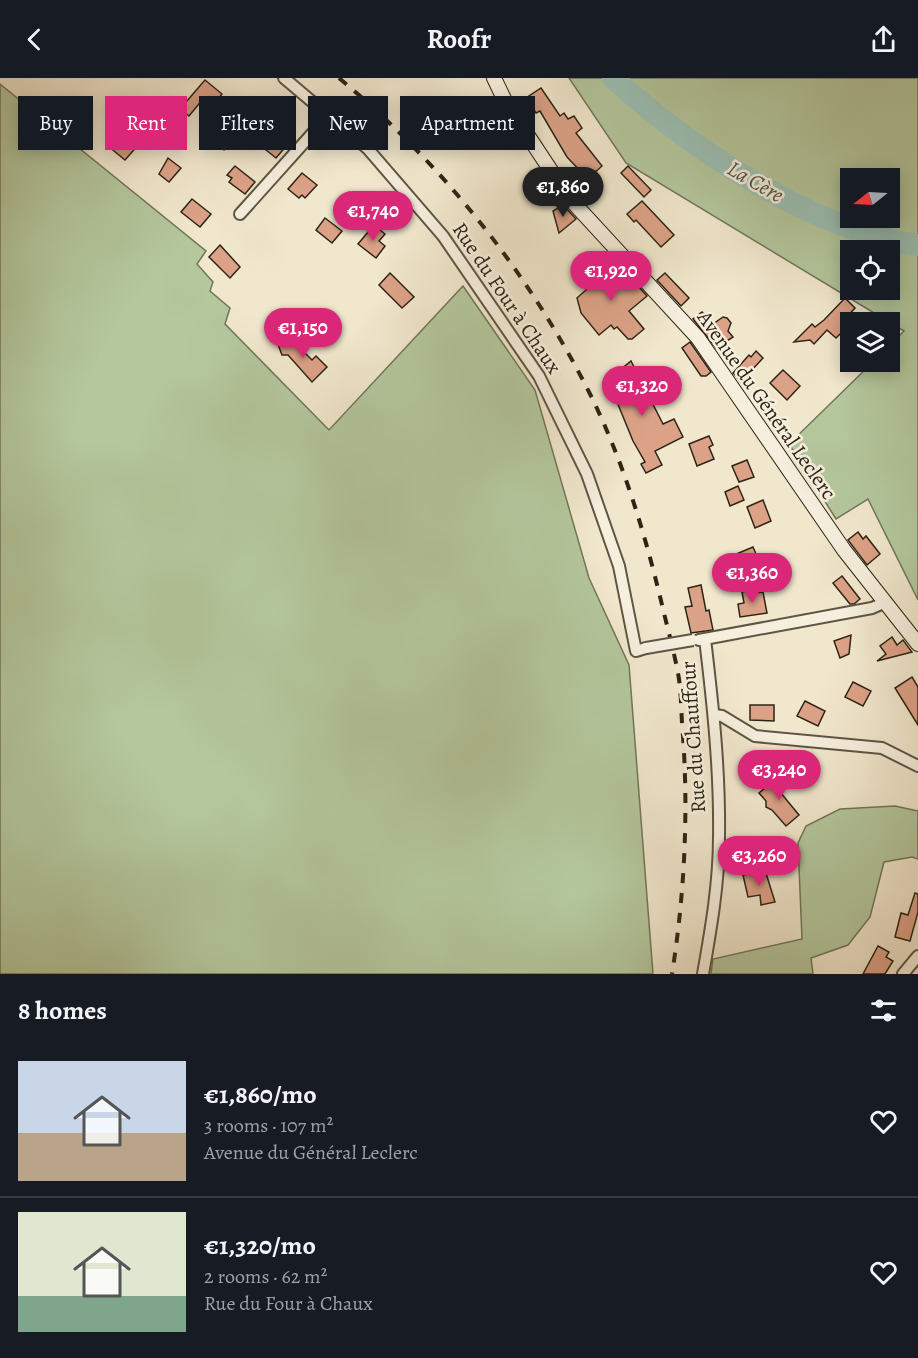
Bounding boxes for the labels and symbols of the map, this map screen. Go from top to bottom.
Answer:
water label: La Cère [722,154,789,210]
pin: €1,860 [514,167,612,218]
north arrow [840,168,900,228]
pin: €1,740 [324,191,422,242]
street label: Rue du Four à Chaux [446,217,568,379]
pin: €1,920 [562,251,660,302]
street label: Avenue du Général Leclerc [691,304,843,505]
pin: €1,150 [254,308,352,359]
pin: €1,320 [593,366,691,417]
pin: €1,360 [703,553,801,604]
street label: Rue du Chauffour [674,660,712,814]
pin: €3,240 [730,750,828,801]
pin: €3,260 [710,836,808,887]

